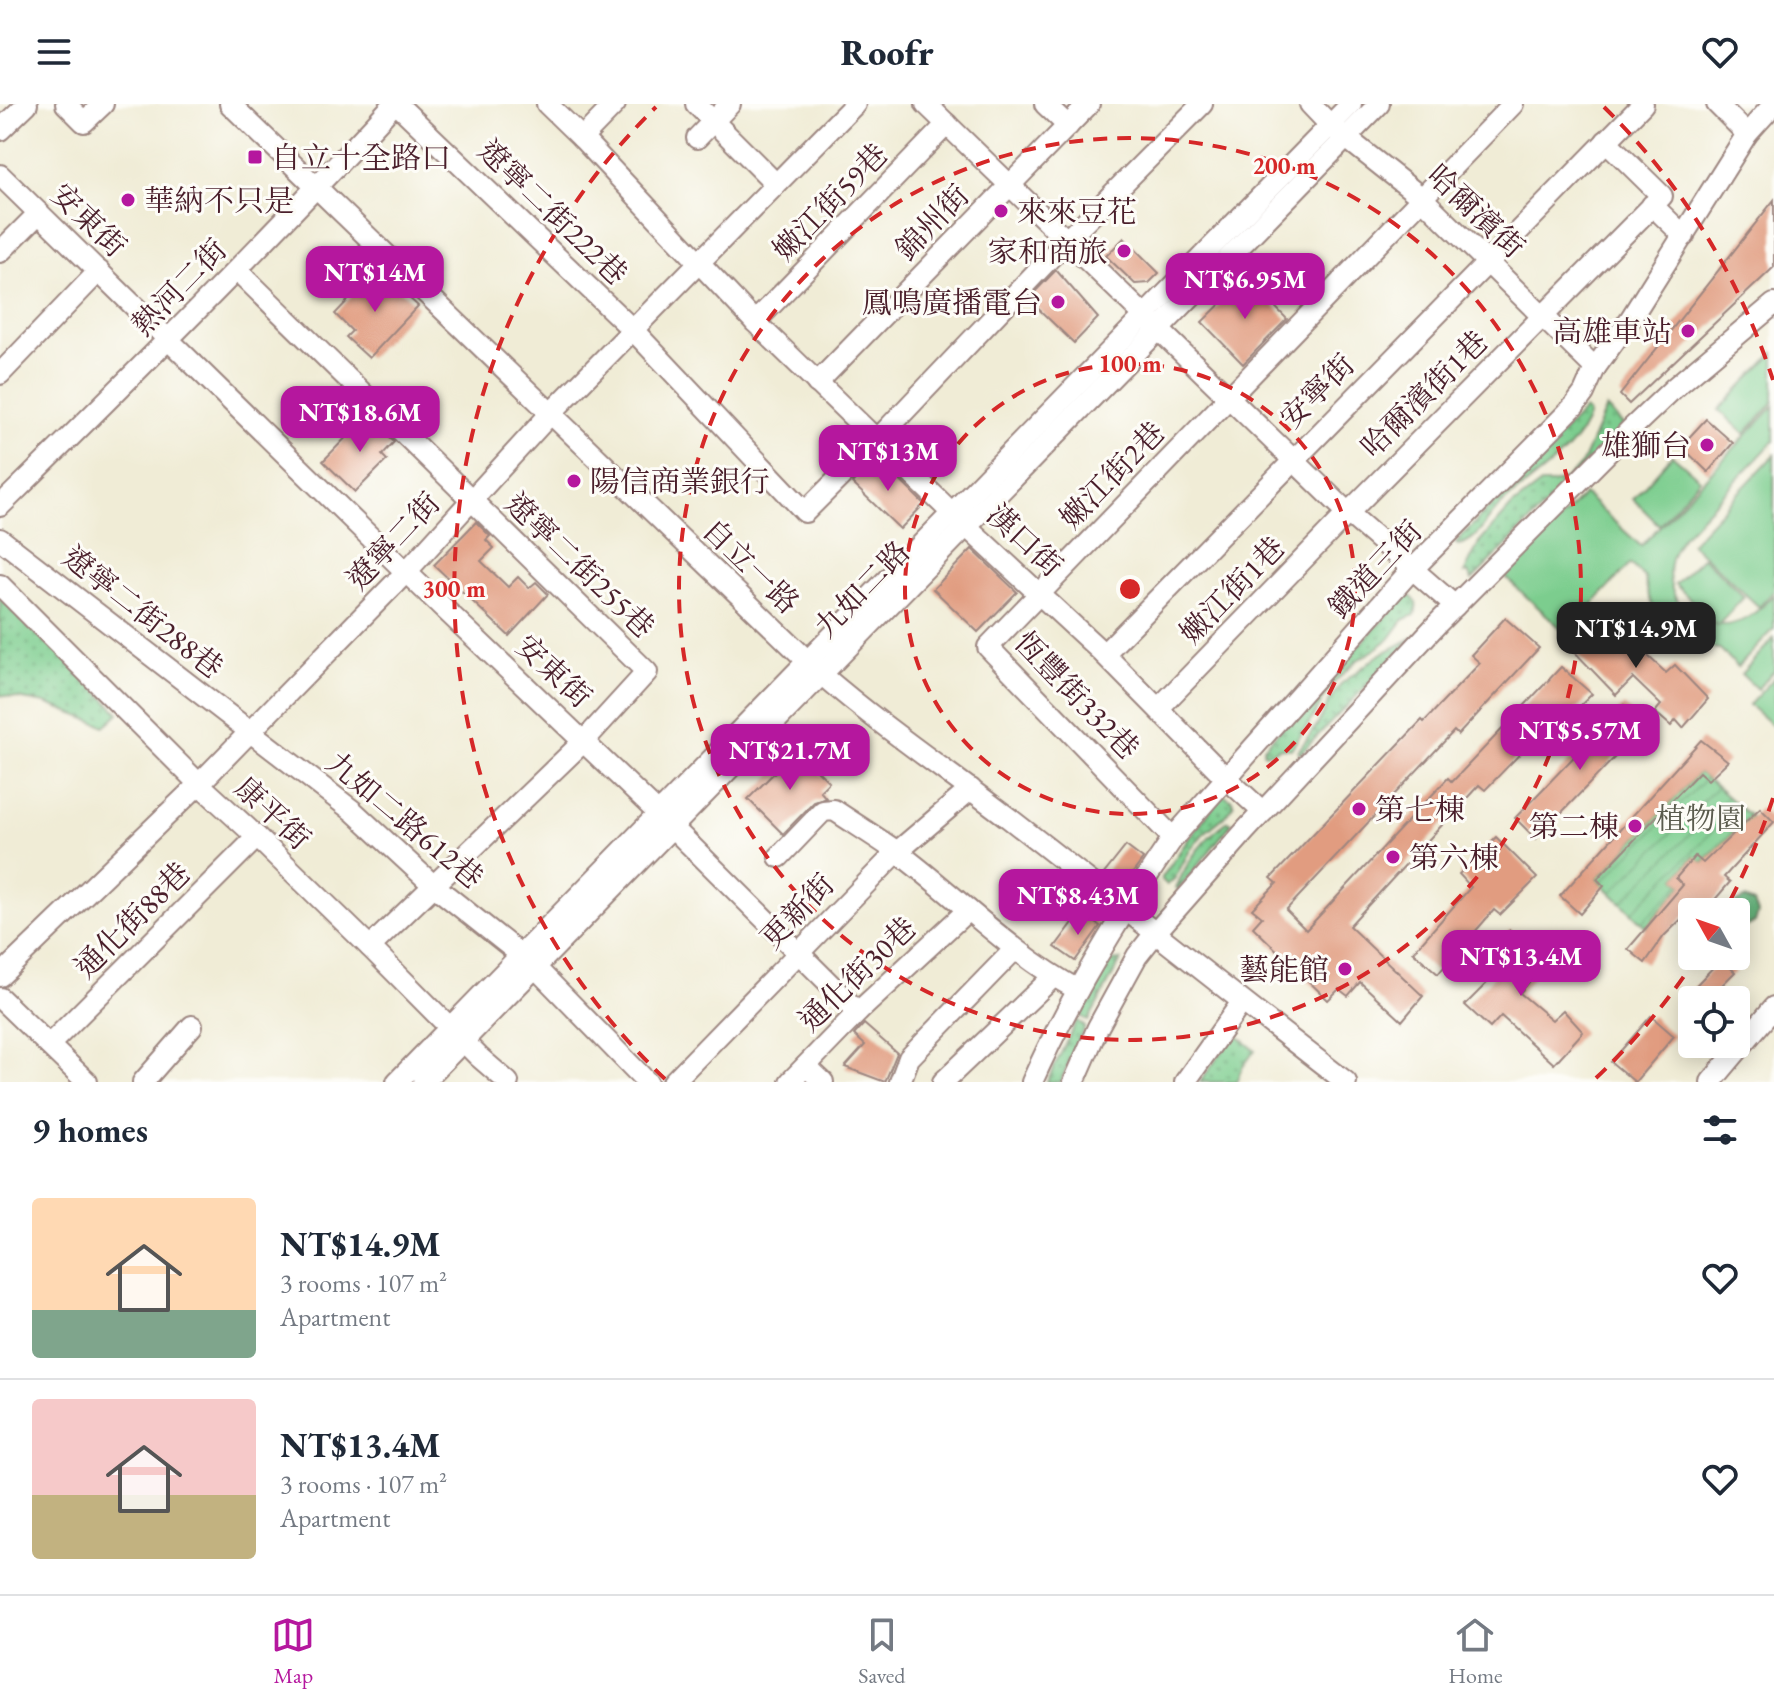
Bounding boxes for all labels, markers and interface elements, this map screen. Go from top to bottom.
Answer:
text: Roofr [841,29,933,76]
icon: menu [32,30,76,74]
icon: heart [1698,30,1742,74]
street label: 遼寧二街222巷 [470,131,636,293]
street label: 嫩江街59巷 [764,135,896,269]
place label: 自立十全路口 [271,138,451,177]
marker: 自立十全路口 [246,148,264,166]
text: 200 m [1252,150,1316,181]
street label: 哈爾濱街 [1419,156,1533,266]
street label: 安東街 [43,175,135,265]
street label: 錦州街 [887,176,977,268]
place label: 華納不只是 [144,181,294,220]
marker: 華納不只是 [119,191,137,209]
place label: 來來豆花 [1017,192,1137,231]
marker: 來來豆花 [992,202,1010,220]
street label: 熱河二街 [123,230,235,344]
place label: 家和商旅 [988,232,1108,271]
marker: 家和商旅 [1115,242,1133,260]
pin: NT$14M [310,246,440,314]
pin: NT$6.95M [1162,253,1328,321]
text: NT$14M [324,255,426,289]
text: NT$6.95M [1184,262,1306,296]
place label: 鳳鳴廣播電台 [862,283,1042,322]
marker: 鳳鳴廣播電台 [1049,293,1067,311]
place label: 高雄車站 [1552,312,1672,351]
street label: 哈爾濱街1巷 [1352,322,1496,466]
marker: 高雄車站 [1679,322,1697,340]
street label: 安寧街 [1271,345,1363,437]
text: 100 m [1098,348,1162,379]
pin: NT$18.6M [277,386,443,454]
text: NT$18.6M [299,395,421,429]
street label: 嫩江街2巷 [1051,413,1173,537]
pin: NT$13M [823,425,953,493]
place label: 雄獅台 [1601,426,1691,465]
text: NT$13M [837,434,939,468]
marker: 雄獅台 [1698,436,1716,454]
place label: 陽信商業銀行 [590,462,770,501]
marker: 陽信商業銀行 [565,472,583,490]
street label: 遼寧二街 [338,484,448,598]
street label: 遼寧二街255巷 [497,484,663,646]
street label: 漢口街 [979,495,1071,585]
street label: 自立一路 [694,510,808,622]
street label: 鐵道三街 [1320,512,1430,626]
street label: 嫩江街1巷 [1171,528,1293,652]
street label: 九如二路 [806,532,918,646]
street label: 遼寧二街288巷 [55,537,231,687]
text: 300 m [422,573,486,604]
centre of rings [1116,575,1144,603]
pin: NT$14.9M [1553,602,1719,670]
text: NT$14.9M [1575,611,1697,645]
street label: 恆豐街332巷 [1006,623,1148,767]
street label: 安東街 [508,626,600,716]
pin: NT$5.57M [1497,704,1663,772]
text: NT$5.57M [1519,713,1641,747]
pin: NT$21.7M [707,724,873,792]
text: NT$21.7M [729,733,851,767]
street label: 九如二路612巷 [318,743,492,897]
street label: 康平街 [227,768,319,858]
place label: 第七棟 [1375,790,1465,829]
park label: 植物園 [1656,799,1746,838]
marker: 第七棟 [1350,800,1368,818]
place label: 第二棟 [1529,807,1619,846]
marker: 第二棟 [1626,817,1644,835]
place label: 第六棟 [1409,838,1499,877]
marker: 第六棟 [1384,848,1402,866]
street label: 通化街88巷 [66,854,198,986]
street label: 更新街 [752,865,842,957]
pin: NT$8.43M [995,869,1161,937]
text: NT$8.43M [1017,878,1139,912]
north arrow [1678,898,1750,970]
map controls [1678,898,1750,1058]
street label: 通化街30巷 [790,908,924,1040]
pin: NT$13.4M [1438,930,1604,998]
text: NT$13.4M [1460,939,1582,973]
place label: 藝能館 [1239,950,1329,989]
marker: 藝能館 [1336,960,1354,978]
button: locate [1678,986,1750,1058]
text: 9 homes [32,1108,148,1152]
icon: filters [1698,1108,1742,1152]
text: NT$14.9M [280,1222,440,1266]
icon: home [96,1230,192,1326]
icon: heart [1698,1256,1742,1300]
text: 3 rooms · 107 m² [280,1266,447,1300]
text: Apartment [280,1300,390,1334]
text: NT$13.4M [280,1423,440,1467]
icon: home [96,1431,192,1527]
icon: heart [1698,1457,1742,1501]
text: 3 rooms · 107 m² [280,1467,447,1501]
text: Apartment [280,1501,390,1535]
tab: Map [271,1613,315,1690]
tab: Saved [858,1613,905,1690]
tab: Home [1448,1613,1503,1690]

